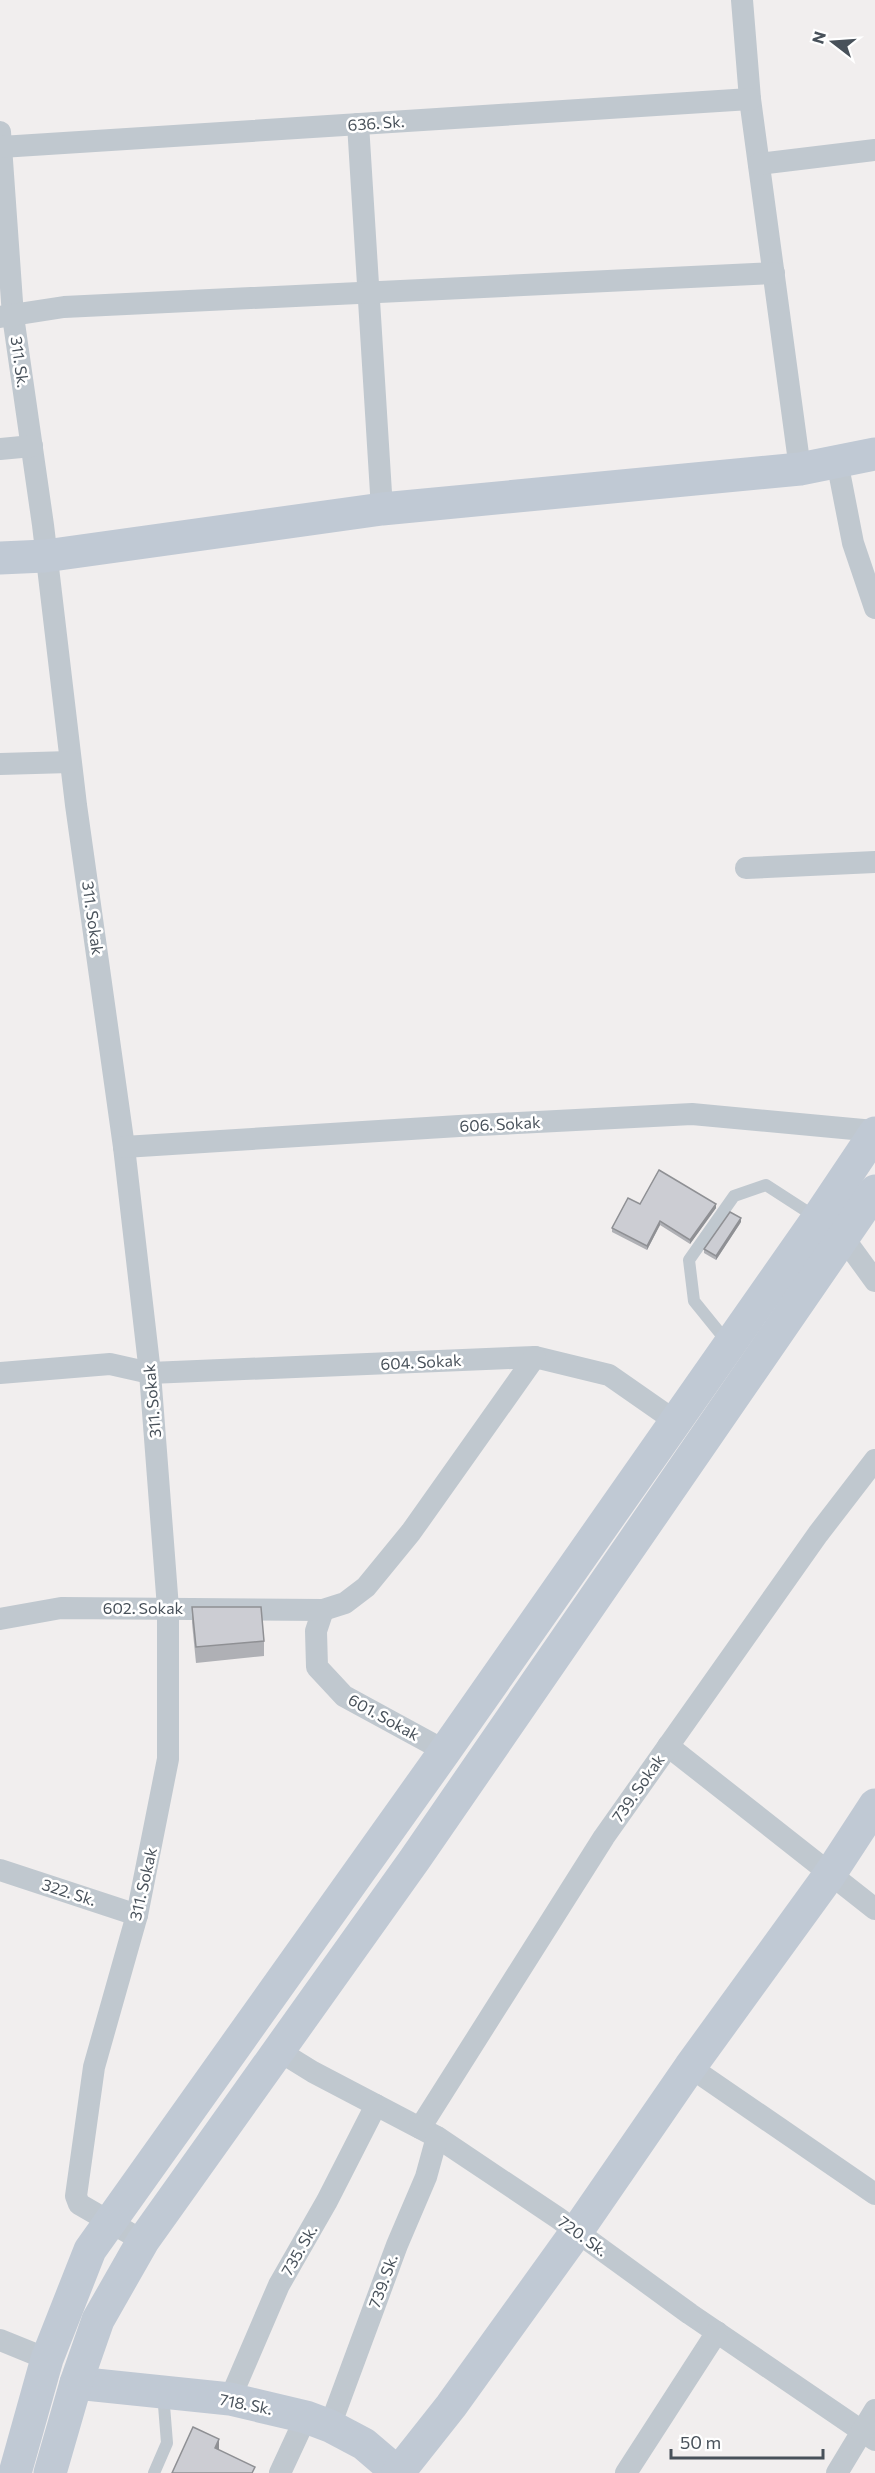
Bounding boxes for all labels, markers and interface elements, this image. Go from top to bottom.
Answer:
north arrow [803,12,863,72]
text: N [807,29,829,46]
street label: 636. Sk. [347,111,405,134]
street label: 311. Sk. [8,335,33,389]
street label: 311. Sokak [79,880,108,956]
street label: 606. Sokak [459,1112,541,1135]
street label: 604. Sokak [380,1350,462,1373]
street label: 311. Sokak [139,1363,164,1439]
street label: 602. Sokak [103,1598,184,1617]
street label: 601. Sokak [345,1689,423,1744]
street label: 739. Sokak [607,1750,668,1825]
street label: 311. Sokak [125,1845,160,1922]
street label: 322. Sk. [40,1874,98,1909]
street label: 720. Sk. [555,2211,612,2260]
street label: 735. Sk. [277,2221,321,2278]
street label: 739. Sk. [364,2251,401,2310]
street label: 718. Sk. [218,2389,274,2418]
scale bar [671,2422,822,2460]
text: 50 m [680,2431,721,2453]

